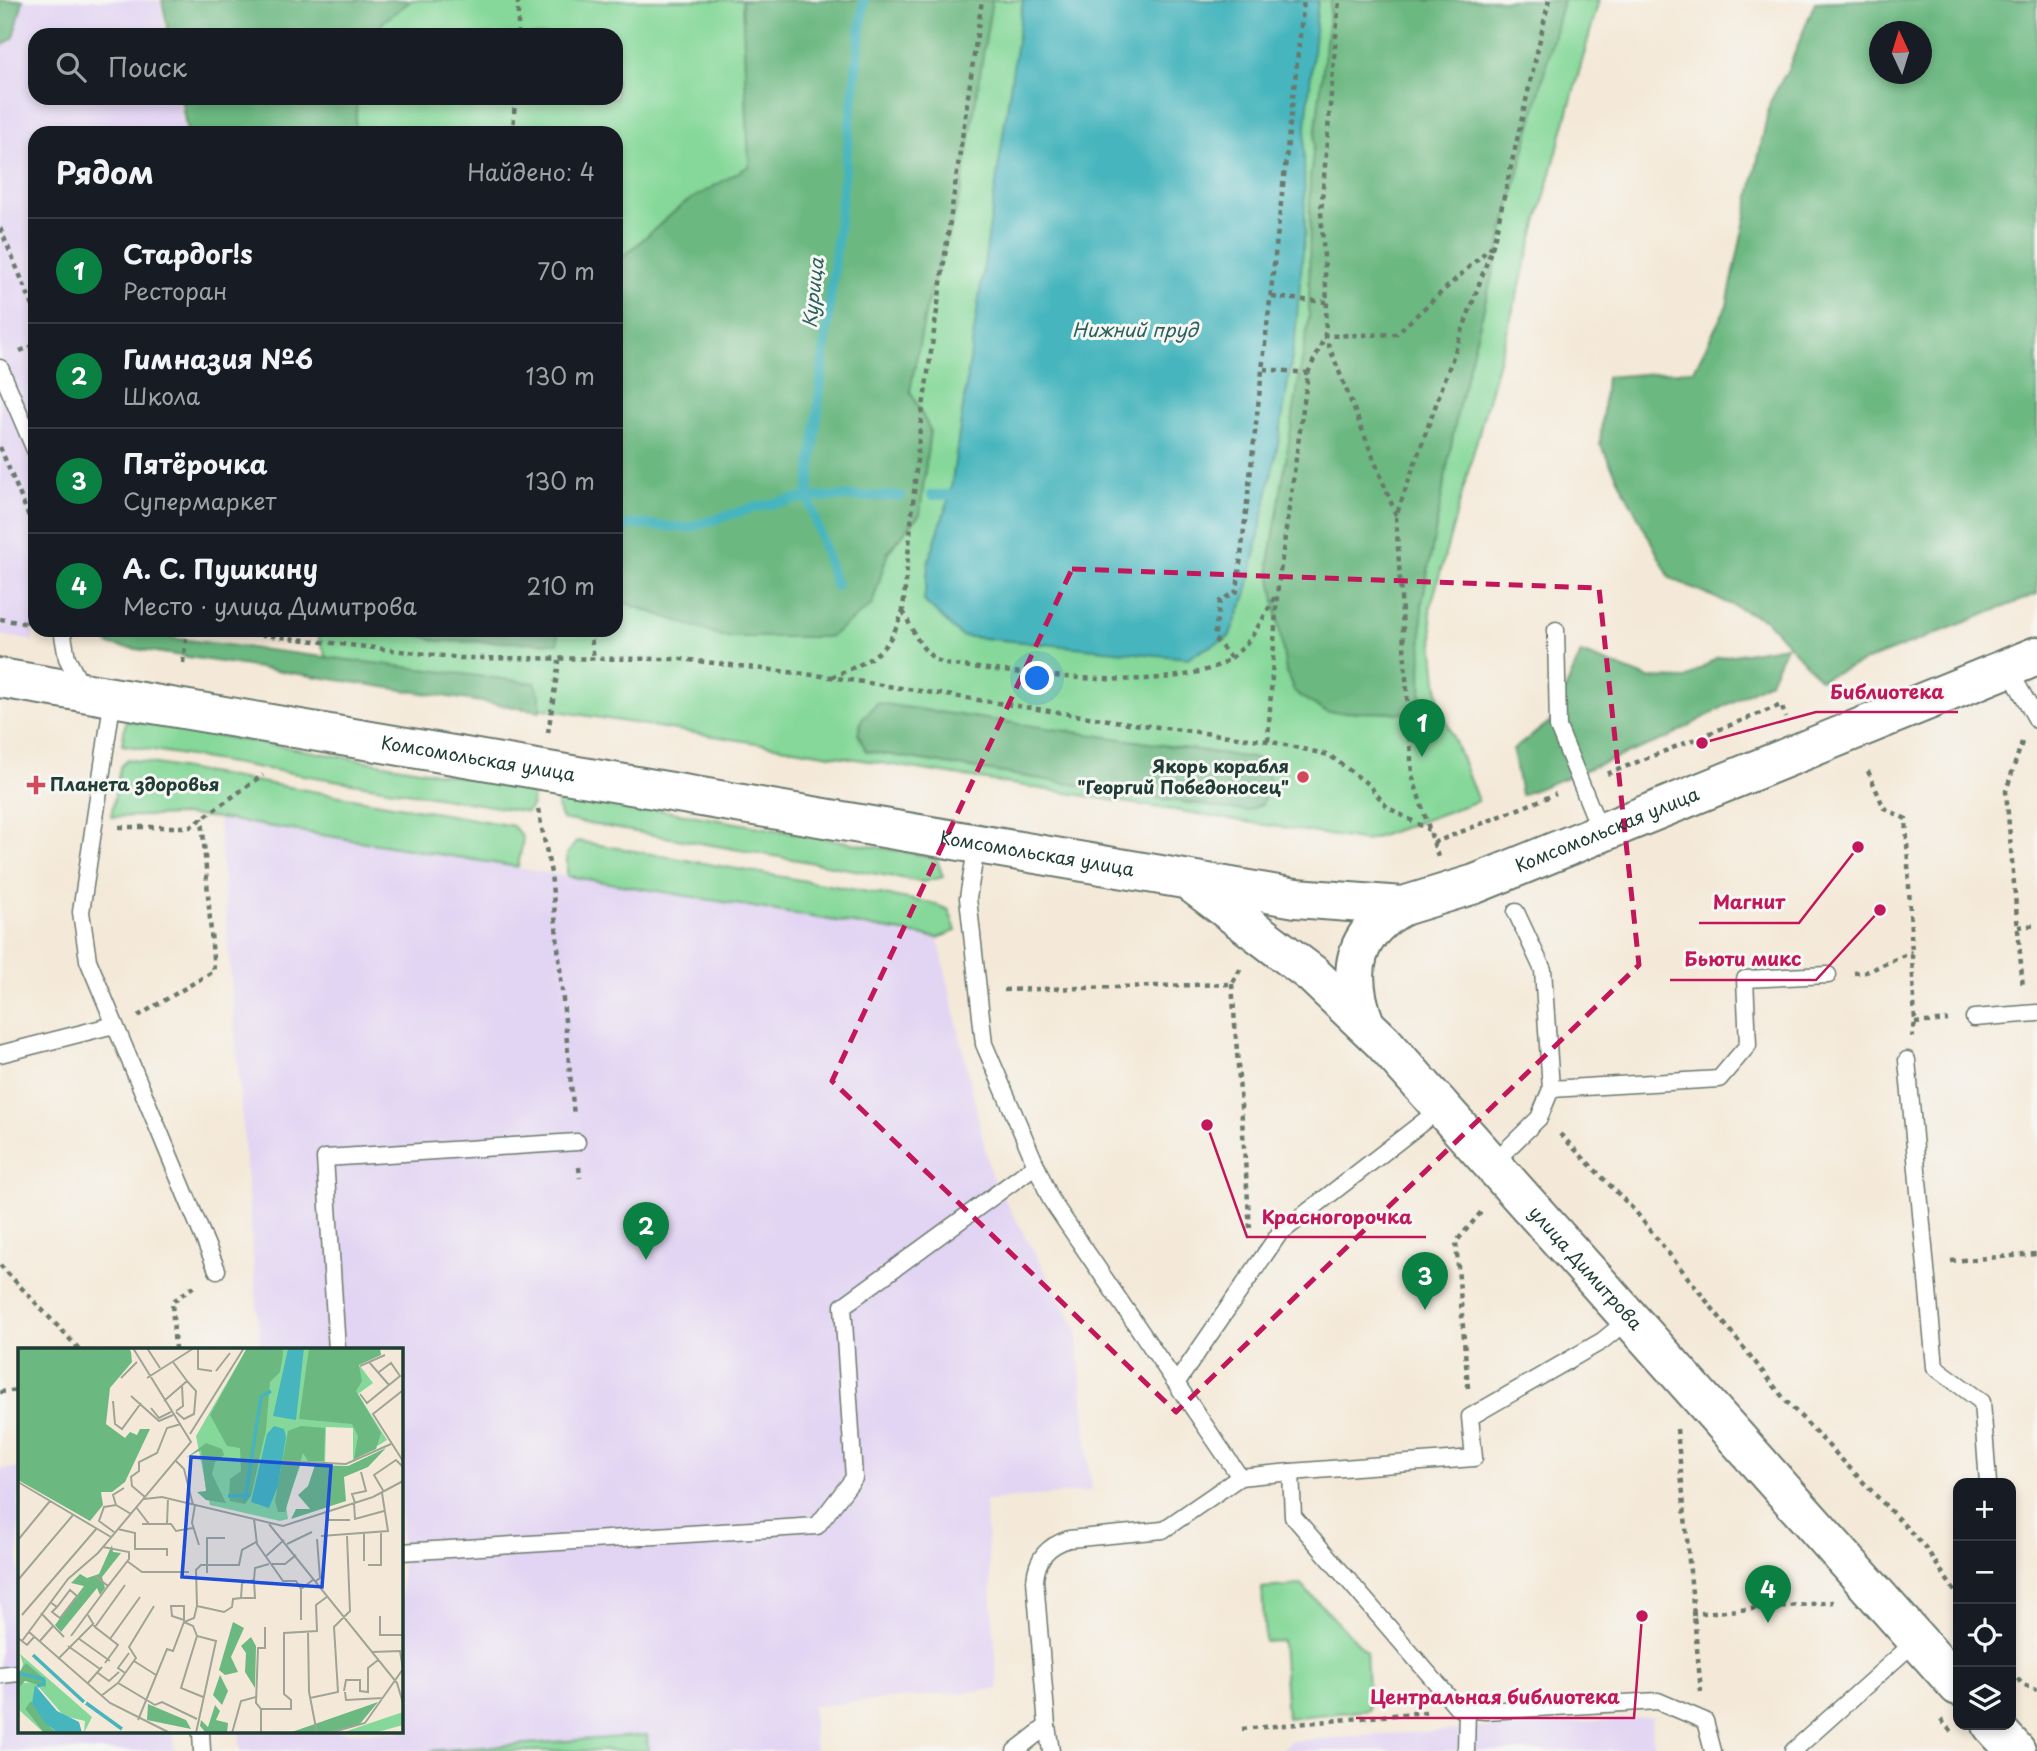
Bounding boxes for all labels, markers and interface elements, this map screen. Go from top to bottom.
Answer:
north arrow [1869,21,1932,84]
search box [28,28,623,105]
text: Поиск [108,47,187,86]
icon: search [52,48,90,86]
text: Рядом [56,149,154,194]
text: Найдено: 4 [467,154,595,189]
text: Стардог!s [123,234,253,273]
text: 1 [74,253,85,288]
text: 70 m [537,253,595,288]
water label: Курица [794,255,830,329]
text: Ресторан [123,273,227,308]
water label: Нижний пруд [1072,315,1200,343]
text: Гимназия №6 [123,339,313,378]
text: 2 [71,358,87,393]
text: 130 m [525,358,595,393]
text: Школа [123,378,200,413]
text: Пятёрочка [123,444,268,483]
text: 3 [71,463,87,498]
text: 130 m [525,463,595,498]
text: Супермаркет [123,483,277,518]
text: А. С. Пушкину [123,549,318,588]
text: 4 [71,568,87,603]
text: 210 m [527,568,595,603]
text: Место · улица Димитрова [123,588,417,623]
your location [1020,661,1054,695]
callout: Библиотека [1816,672,1958,712]
text: Библиотека [1830,677,1944,705]
pin: 1 [1399,699,1445,757]
street label: Комсомольская улица [379,728,578,788]
place label: Якорь корабля "Георгий Победоносец" [1077,752,1289,800]
marker: Якорь корабля "Георгий Победоносец" [1295,769,1311,785]
place label: Планета здоровья [50,770,219,797]
marker: Планета здоровья [28,777,44,793]
street label: Комсомольская улица [1511,779,1703,878]
street label: Комсомольская улица [938,823,1137,882]
callout: Магнит [1699,883,1799,923]
text: Магнит [1713,887,1786,915]
callout: Бьюти микс [1670,940,1816,980]
text: Бьюти микс [1684,944,1802,972]
callout: Красногорочка [1247,1197,1426,1237]
street label: улица Димитрова [1523,1199,1650,1336]
pin: 2 [623,1202,669,1260]
text: Красногорочка [1262,1202,1412,1230]
pin: 3 [1402,1252,1448,1310]
inset map [18,1348,402,1734]
map controls [1953,1478,2016,1730]
button: + [1953,1478,2016,1541]
button: − [1953,1541,2016,1604]
pin: 4 [1745,1565,1791,1623]
button: locate [1953,1604,2016,1667]
button: layers [1953,1667,2016,1730]
callout: Центральная библиотека [1356,1678,1634,1718]
text: Центральная библиотека [1370,1682,1620,1710]

